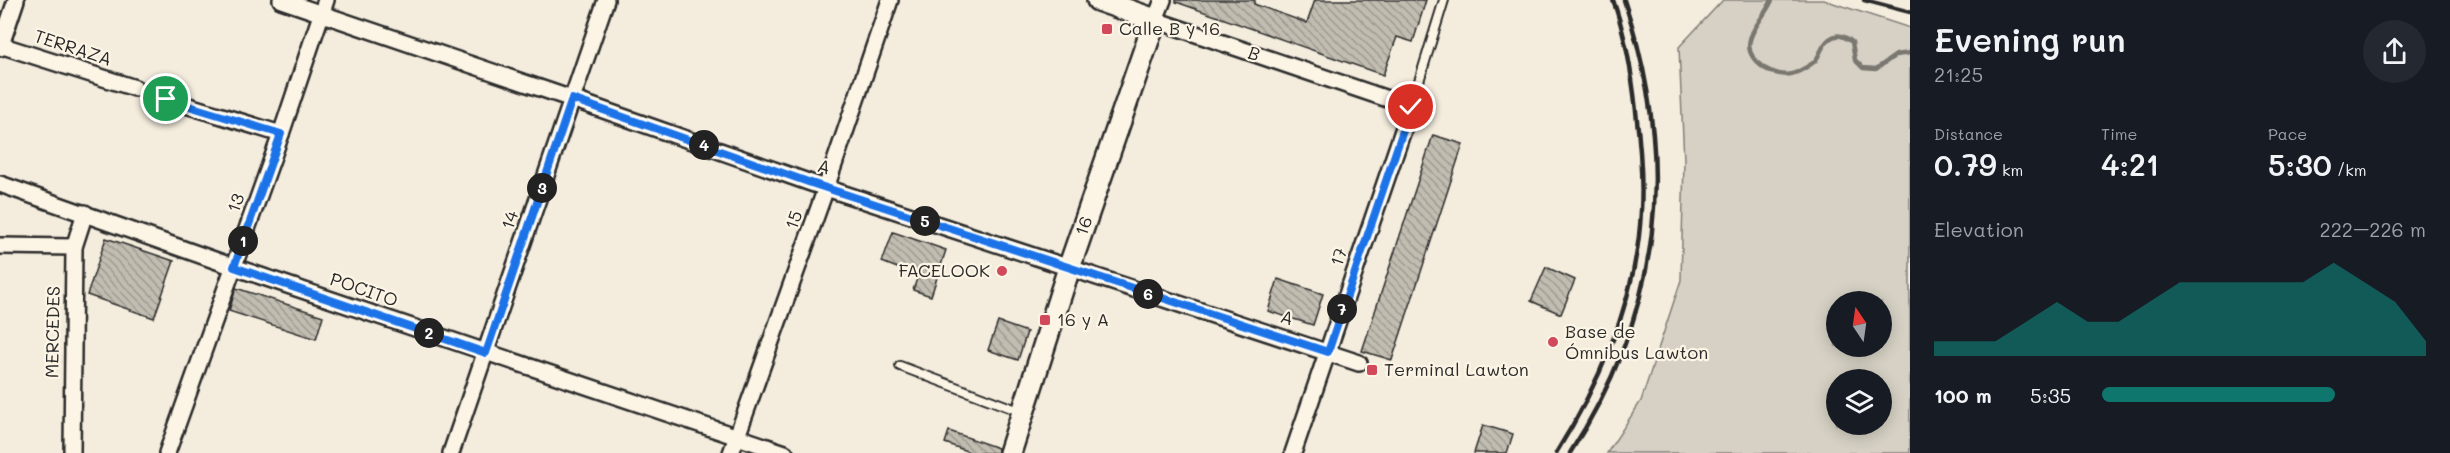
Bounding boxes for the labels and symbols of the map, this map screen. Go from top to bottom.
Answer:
place label: Calle B y 16 [1119,16,1220,40]
marker: Calle B y 16 [1100,22,1114,36]
street label: TERRAZA [31,23,115,71]
street label: B [1245,40,1264,66]
pin [140,73,191,124]
pin [1385,81,1436,132]
pin: 4 [689,130,719,160]
street label: A [815,153,834,179]
pin: 3 [527,173,557,203]
street label: 13 [221,190,250,216]
pin: 5 [910,206,940,236]
street label: 14 [495,207,524,232]
street label: 15 [779,207,808,232]
street label: 16 [1069,213,1097,239]
pin: 1 [228,226,258,256]
street label: 17 [1324,244,1352,269]
place label: FACELOOK [899,258,990,282]
marker: FACELOOK [995,264,1009,278]
street label: POCITO [327,266,401,312]
pin: 6 [1133,279,1163,309]
street label: MERCEDES [39,286,65,378]
north arrow [1826,291,1892,357]
pin: 7 [1327,294,1357,324]
street label: A [1278,304,1297,330]
place label: 16 y A [1057,307,1109,331]
marker: 16 y A [1038,313,1052,327]
pin: 2 [414,318,444,348]
place label: Base de Ómnibus Lawton [1565,319,1708,364]
marker: Base de Ómnibus Lawton [1546,335,1560,349]
place label: Terminal Lawton [1384,357,1529,381]
marker: Terminal Lawton [1365,363,1379,377]

